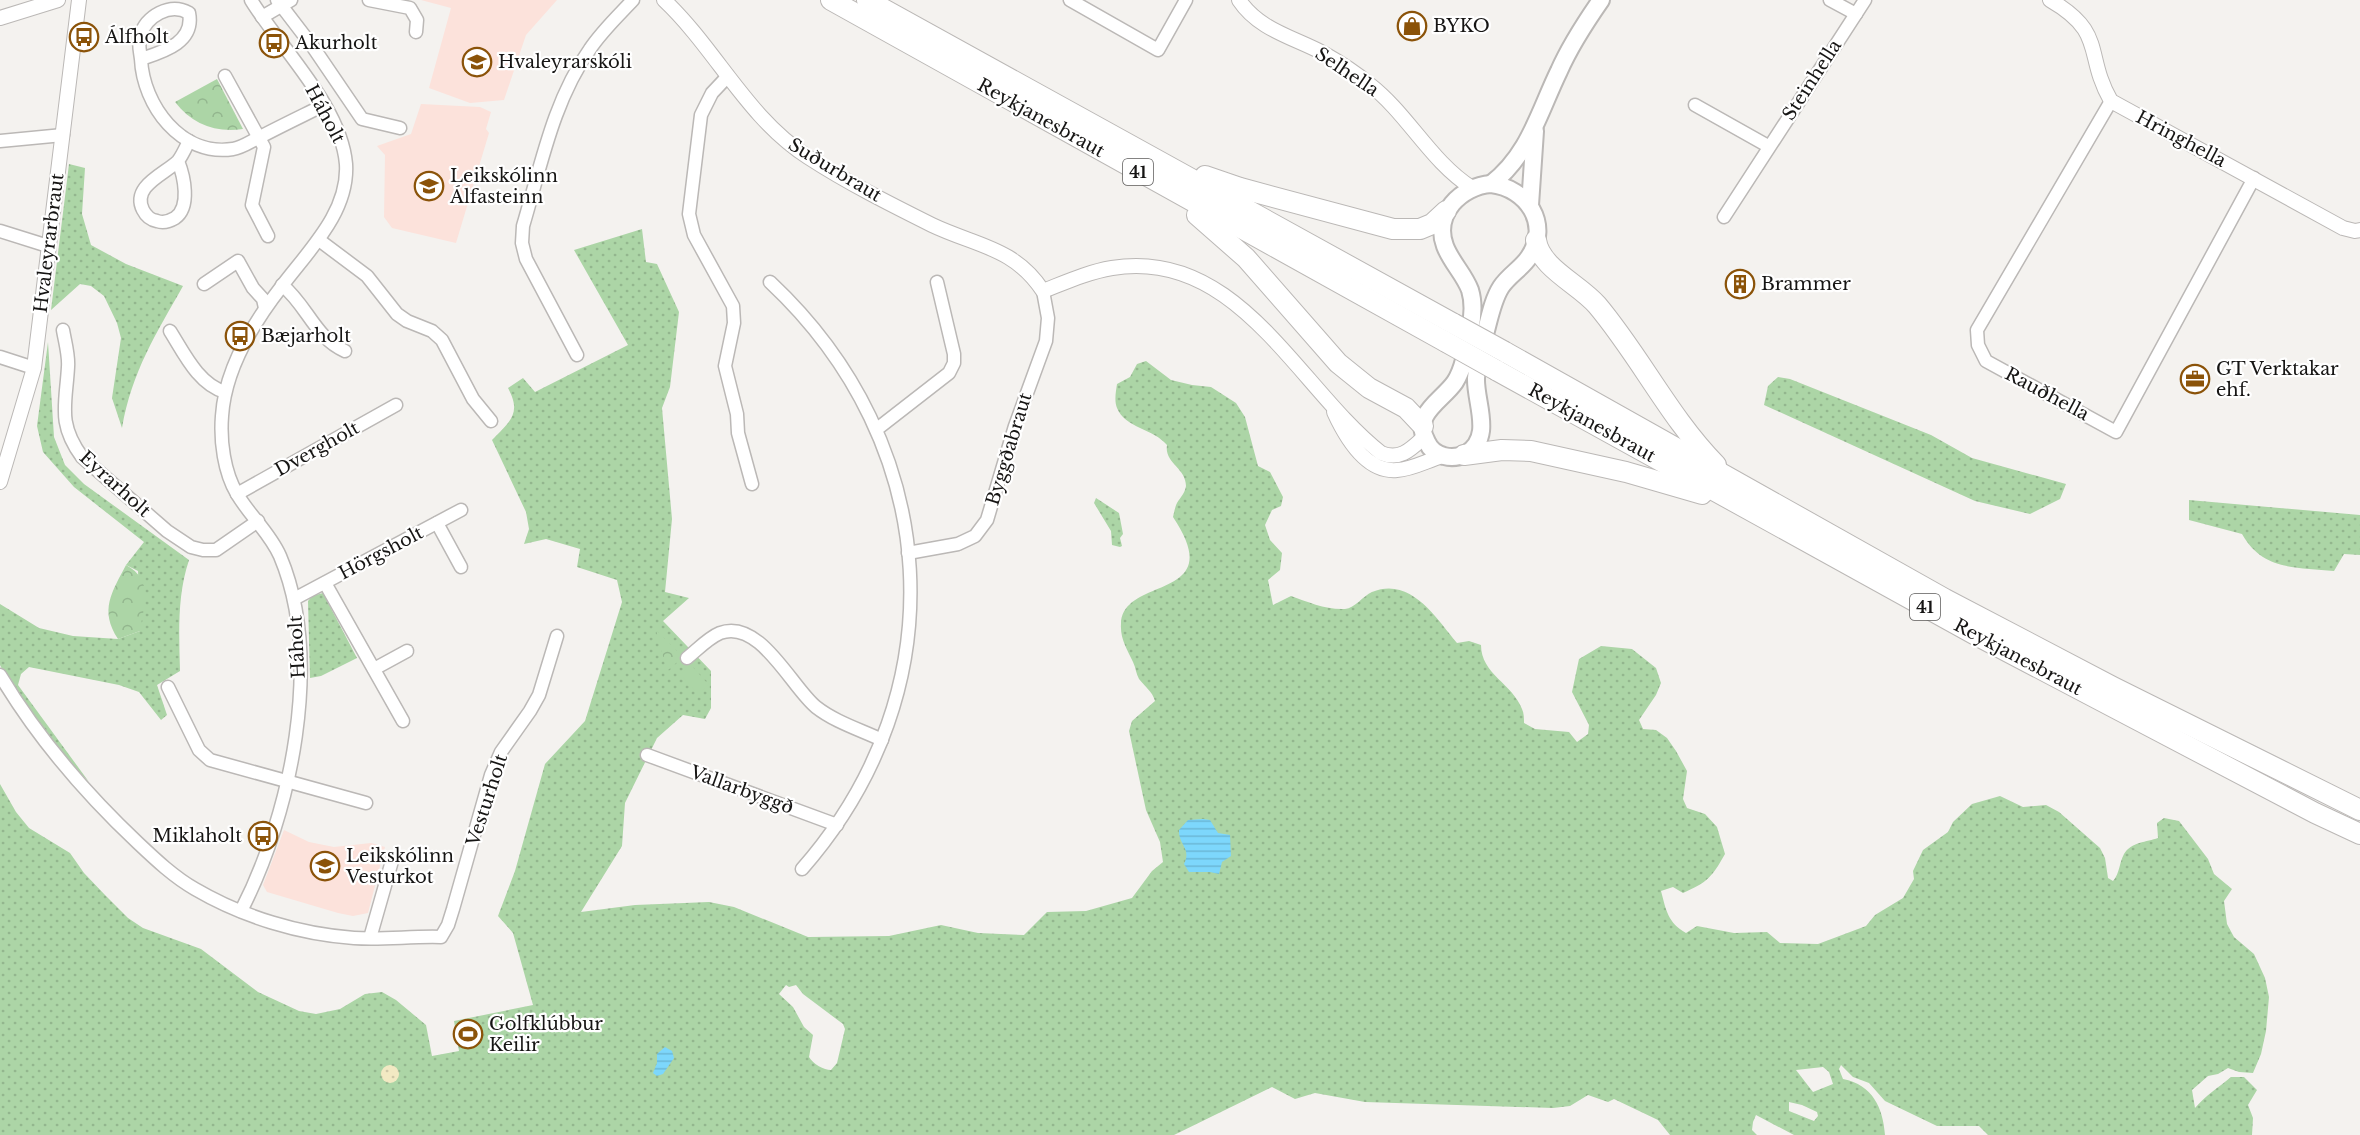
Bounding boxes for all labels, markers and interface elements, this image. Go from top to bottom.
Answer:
shop icon: BYKO [1396,10,1428,42]
place label: BYKO [1433,15,1490,37]
bus stop icon: Álfholt [68,21,100,53]
place label: Álfholt [104,25,169,48]
bus stop icon: Akurholt [258,27,290,59]
place label: Akurholt [294,32,378,54]
street label: Steinhella [1778,36,1846,124]
street label: Selhella [1311,43,1383,101]
school or university icon: Hvaleyrarskóli [461,46,493,78]
place label: Hvaleyrarskóli [498,51,632,73]
street label: Reykjanesbraut [974,74,1109,162]
street label: Háholt [300,81,350,147]
street label: Hringhella [2132,106,2230,172]
street label: Suðurbraut [784,134,886,207]
road number: 41 [1123,159,1153,185]
place label: Leikskólinn Álfasteinn [449,165,558,208]
school or university icon: Leikskólinn Álfasteinn [413,170,445,202]
street label: Hvaleyrarbraut [30,172,69,314]
building icon: Brammer [1724,268,1756,300]
place label: Brammer [1761,273,1851,295]
bus stop icon: Bæjarholt [224,320,256,352]
place label: Bæjarholt [261,325,351,347]
place label: GT Verktakar ehf. [2216,358,2339,401]
street label: Rauðhella [2001,363,2093,425]
office icon: GT Verktakar ehf. [2179,363,2211,395]
street label: Reykjanesbraut [1525,379,1660,467]
street label: Byggðabraut [981,390,1037,508]
street label: Dvergholt [271,417,363,481]
street label: Eyrarholt [75,446,155,522]
street label: Hörgsholt [335,522,427,584]
road number: 41 [1910,594,1940,620]
street label: Reykjanesbraut [1950,614,2086,700]
street label: Háholt [284,615,310,679]
street label: Vesturholt [461,751,512,850]
street label: Vallarbyggð [686,761,797,819]
bus stop icon: Miklaholt [247,820,279,852]
place label: Miklaholt [153,825,242,847]
place label: Leikskólinn Vesturkot [345,845,454,888]
school or university icon: Leikskólinn Vesturkot [309,850,341,882]
place label: Golfklúbbur Keilir [489,1013,603,1056]
sports icon: Golfklúbbur Keilir [452,1018,484,1050]

